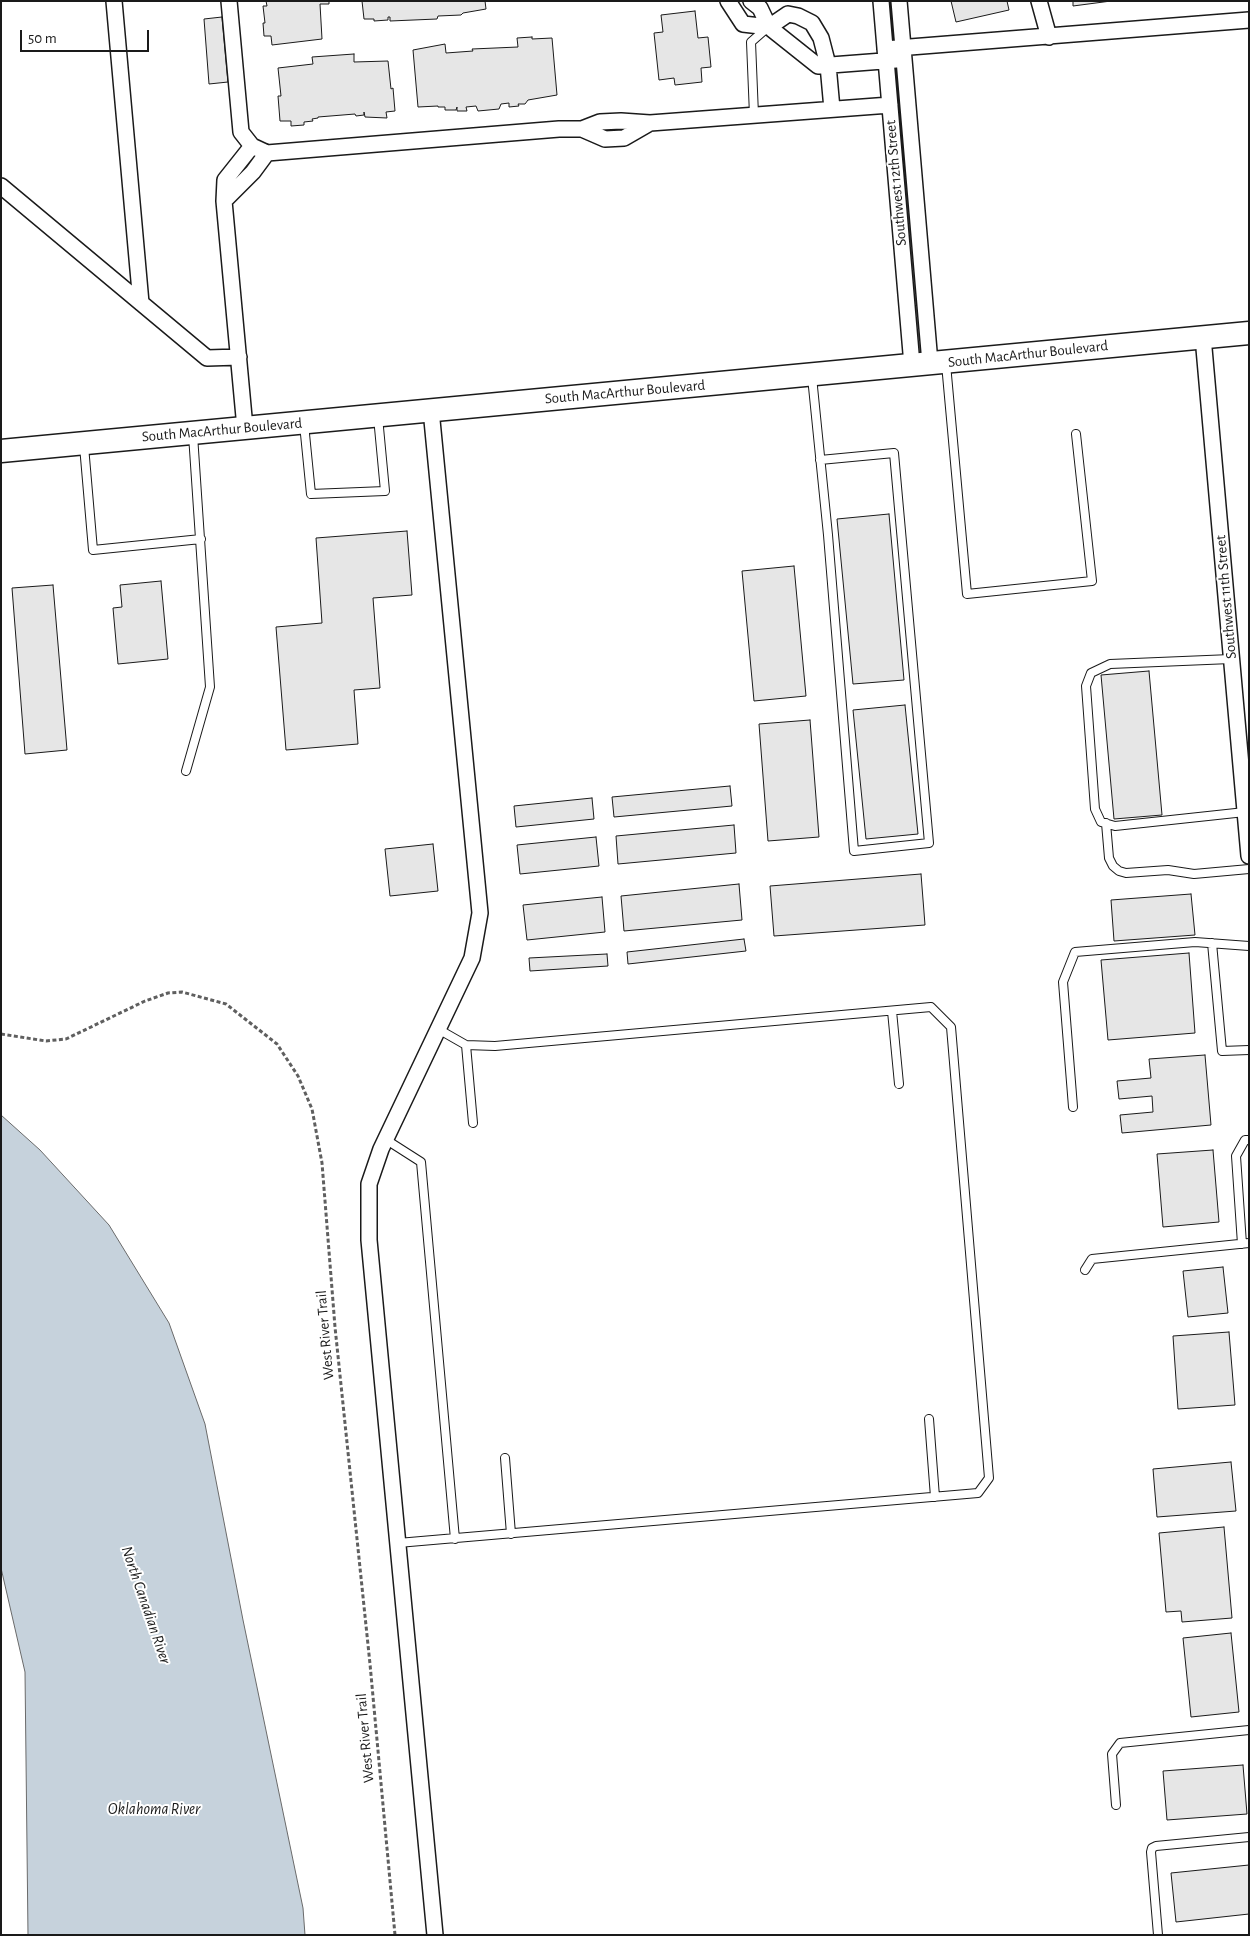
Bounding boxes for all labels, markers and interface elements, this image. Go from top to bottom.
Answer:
scale bar [22,20,151,52]
text: 50 m [28,31,57,46]
street label: Southwest 12th Street [882,119,910,247]
street label: South MacArthur Boulevard [947,337,1109,371]
street label: South MacArthur Boulevard [544,376,706,408]
street label: South MacArthur Boulevard [141,414,303,446]
street label: Southwest 11th Street [1212,534,1240,660]
street label: West River Trail [312,1289,338,1381]
water label: North Canadian River [117,1544,175,1666]
street label: West River Trail [352,1692,378,1784]
water label: Oklahoma River [108,1799,200,1819]

